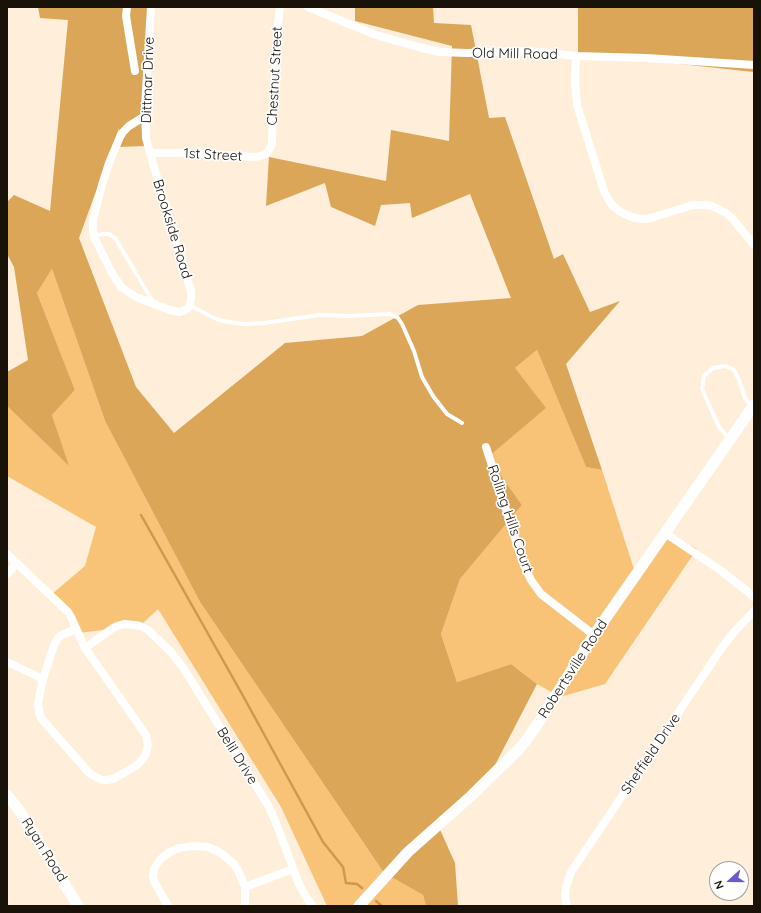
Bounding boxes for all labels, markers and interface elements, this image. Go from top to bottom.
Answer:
street label: Chestnut Street [264,26,286,126]
street label: Dittmar Drive [138,36,158,124]
street label: Old Mill Road [472,45,558,63]
street label: 1st Street [183,145,243,165]
street label: Brookside Road [149,177,195,281]
street label: Rolling Hills Court [484,463,536,575]
street label: Robertsville Road [535,616,611,722]
street label: Sheffield Drive [618,710,684,798]
street label: Belil Drive [213,724,261,788]
street label: Ryan Road [18,815,70,885]
north arrow [709,861,749,901]
text: N [711,879,727,891]

